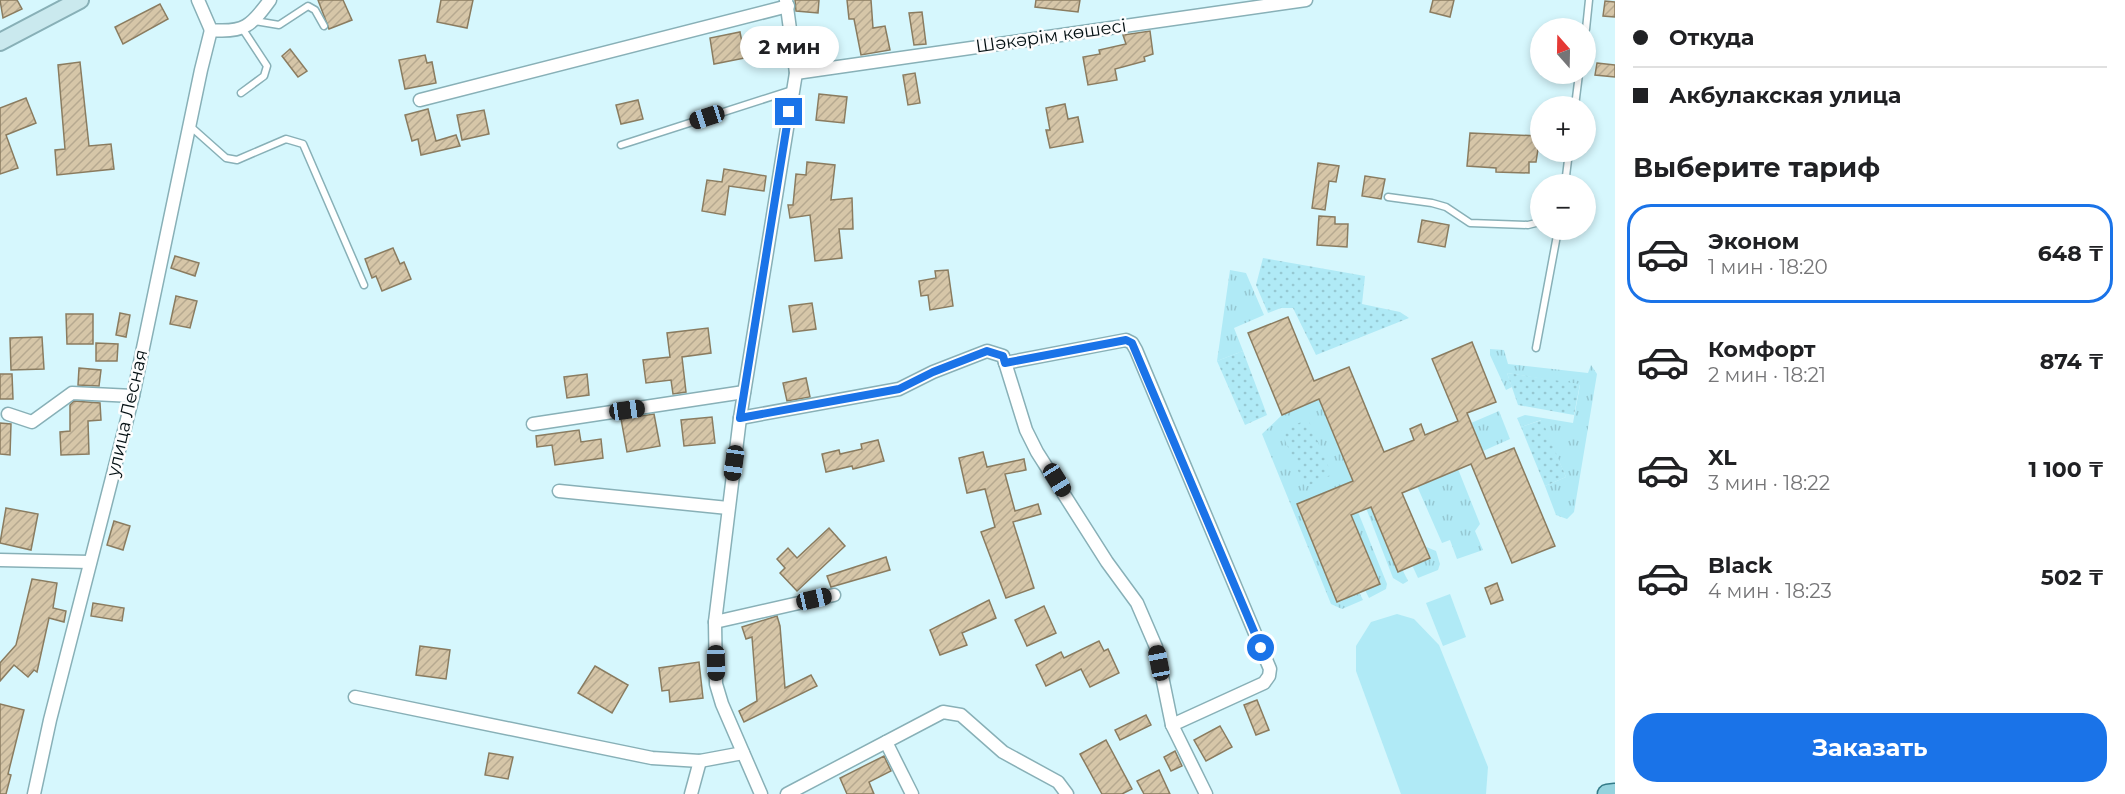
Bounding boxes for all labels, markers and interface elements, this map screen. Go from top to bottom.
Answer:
street label: Шәкәрім көшесі [974,15,1128,57]
north arrow [1530,18,1596,84]
map controls [1530,18,1596,240]
text: Откуда [1669,24,1754,51]
callout: 2 мин [740,25,838,67]
text: 2 мин [759,35,820,59]
text: Акбулакская улица [1669,82,1901,109]
button: + [1530,96,1596,162]
route end [775,98,802,125]
car [687,103,727,131]
text: Выберите тариф [1633,151,1880,184]
button: − [1530,174,1596,240]
icon: car [1636,227,1690,281]
text: Эконом [1708,228,1799,255]
text: 648 ₸ [2038,240,2104,267]
text: 1 мин · 18:20 [1708,255,1828,279]
icon: car [1636,335,1690,389]
text: Комфорт [1708,336,1816,363]
street label: улица Лесная [101,347,152,480]
text: 874 ₸ [2040,348,2104,375]
text: 2 мин · 18:21 [1708,363,1826,387]
car [608,399,646,421]
icon: car [1636,443,1690,497]
car [723,444,745,482]
text: XL [1708,444,1737,471]
text: 1 100 ₸ [2028,456,2104,483]
car [1040,460,1074,500]
text: 3 мин · 18:22 [1708,471,1830,495]
icon: car [1636,551,1690,605]
text: Black [1708,552,1772,579]
text: 502 ₸ [2041,564,2104,591]
text: 4 мин · 18:23 [1708,579,1832,603]
car [794,586,834,612]
route start [1247,634,1274,661]
car [1147,644,1171,682]
car [707,645,725,681]
button: Заказать [1633,713,2107,782]

